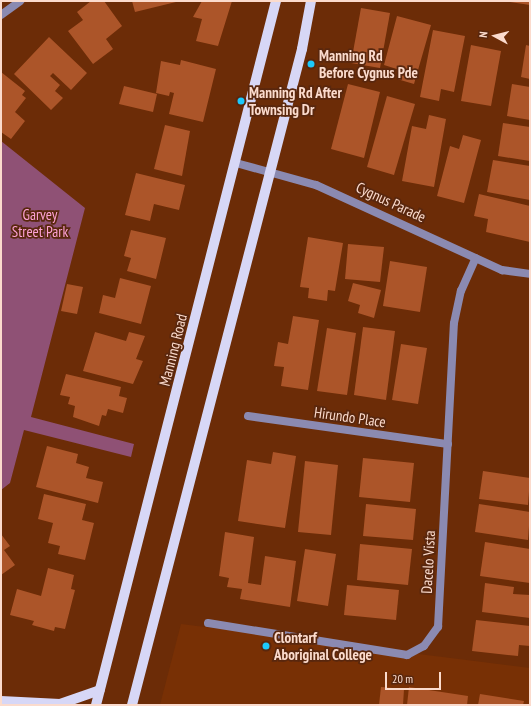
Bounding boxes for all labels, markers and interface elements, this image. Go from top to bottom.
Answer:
north arrow [475,16,515,56]
text: N [476,31,490,38]
place label: Manning Rd Before Cygnus Pde [319,46,418,81]
marker: Manning Rd Before Cygnus Pde [306,59,316,69]
place label: Manning Rd After Townsing Dr [249,83,342,118]
marker: Manning Rd After Townsing Dr [236,96,246,106]
street label: Cygnus Parade [353,178,429,226]
park label: Garvey Street Park [12,205,68,240]
street label: Manning Road [155,312,191,388]
street label: Hirundo Place [313,403,387,431]
street label: Dacelo Vista [417,530,439,594]
place label: Clontarf Aboriginal College [274,628,372,663]
marker: Clontarf Aboriginal College [261,641,271,651]
scale bar [387,664,443,690]
text: 20 m [392,671,413,686]

